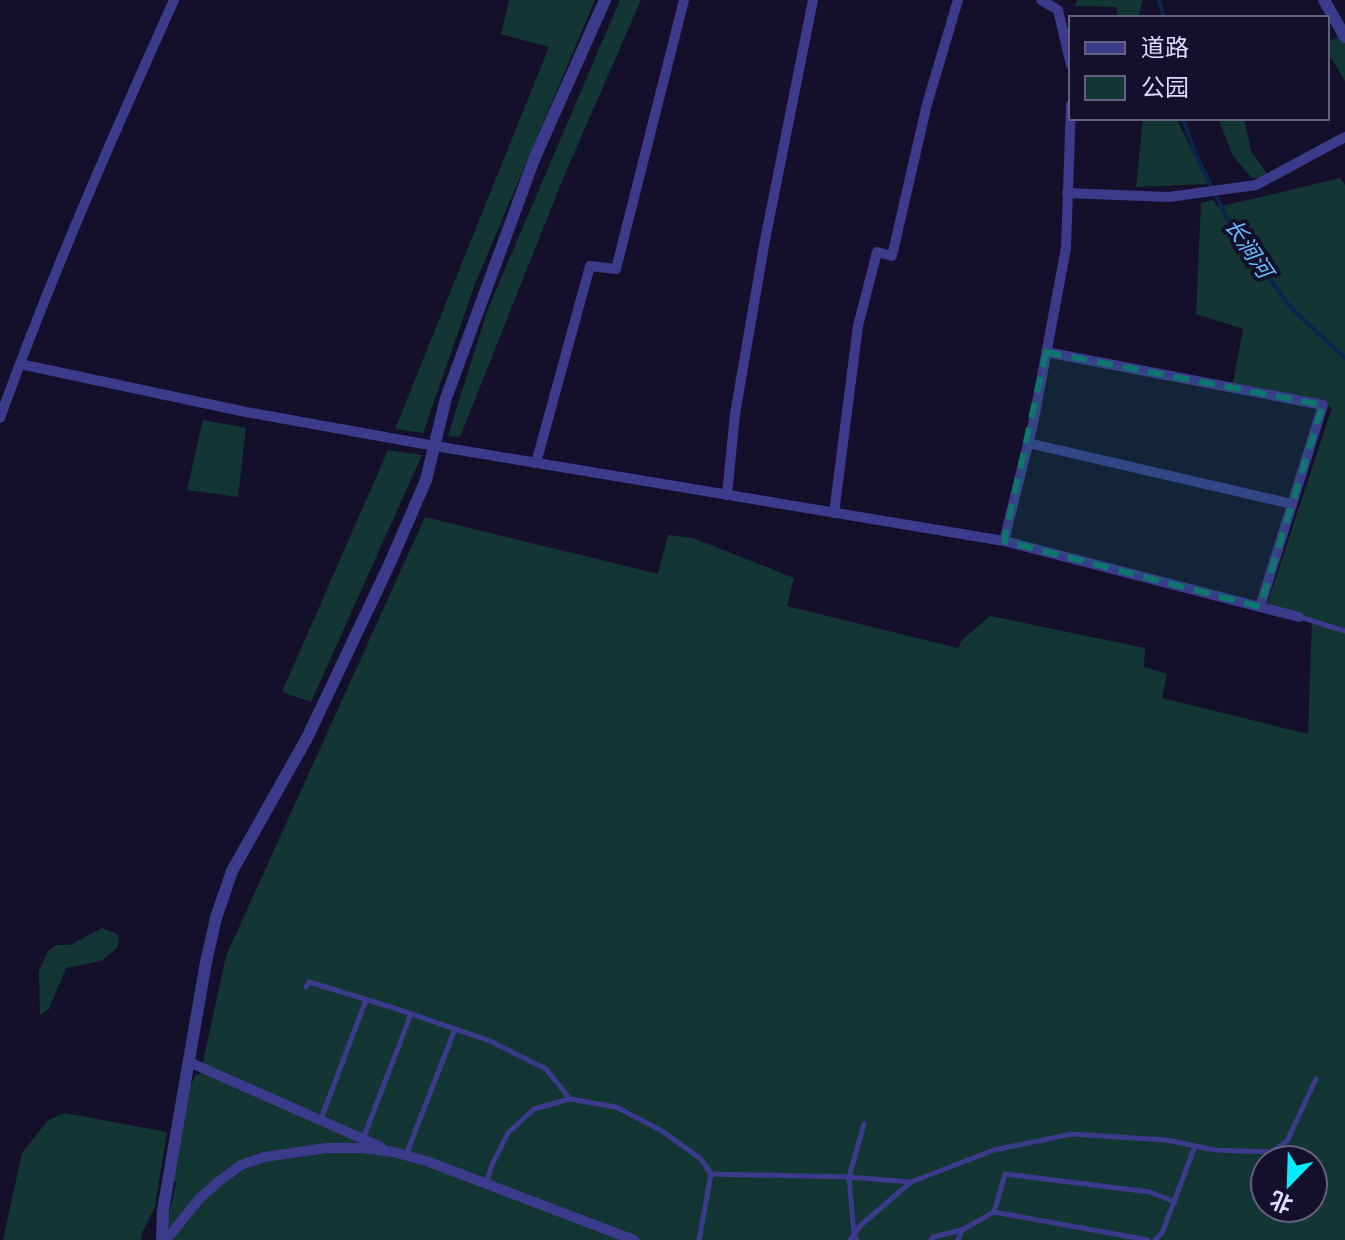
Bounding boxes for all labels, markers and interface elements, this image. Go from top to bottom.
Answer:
legend [1069,16,1329,120]
text: 道路 [1141,33,1189,62]
text: 公园 [1141,73,1189,102]
water label: 长涧河 [1220,213,1280,286]
north arrow [1249,1144,1329,1224]
text: 北 [1266,1186,1296,1219]

